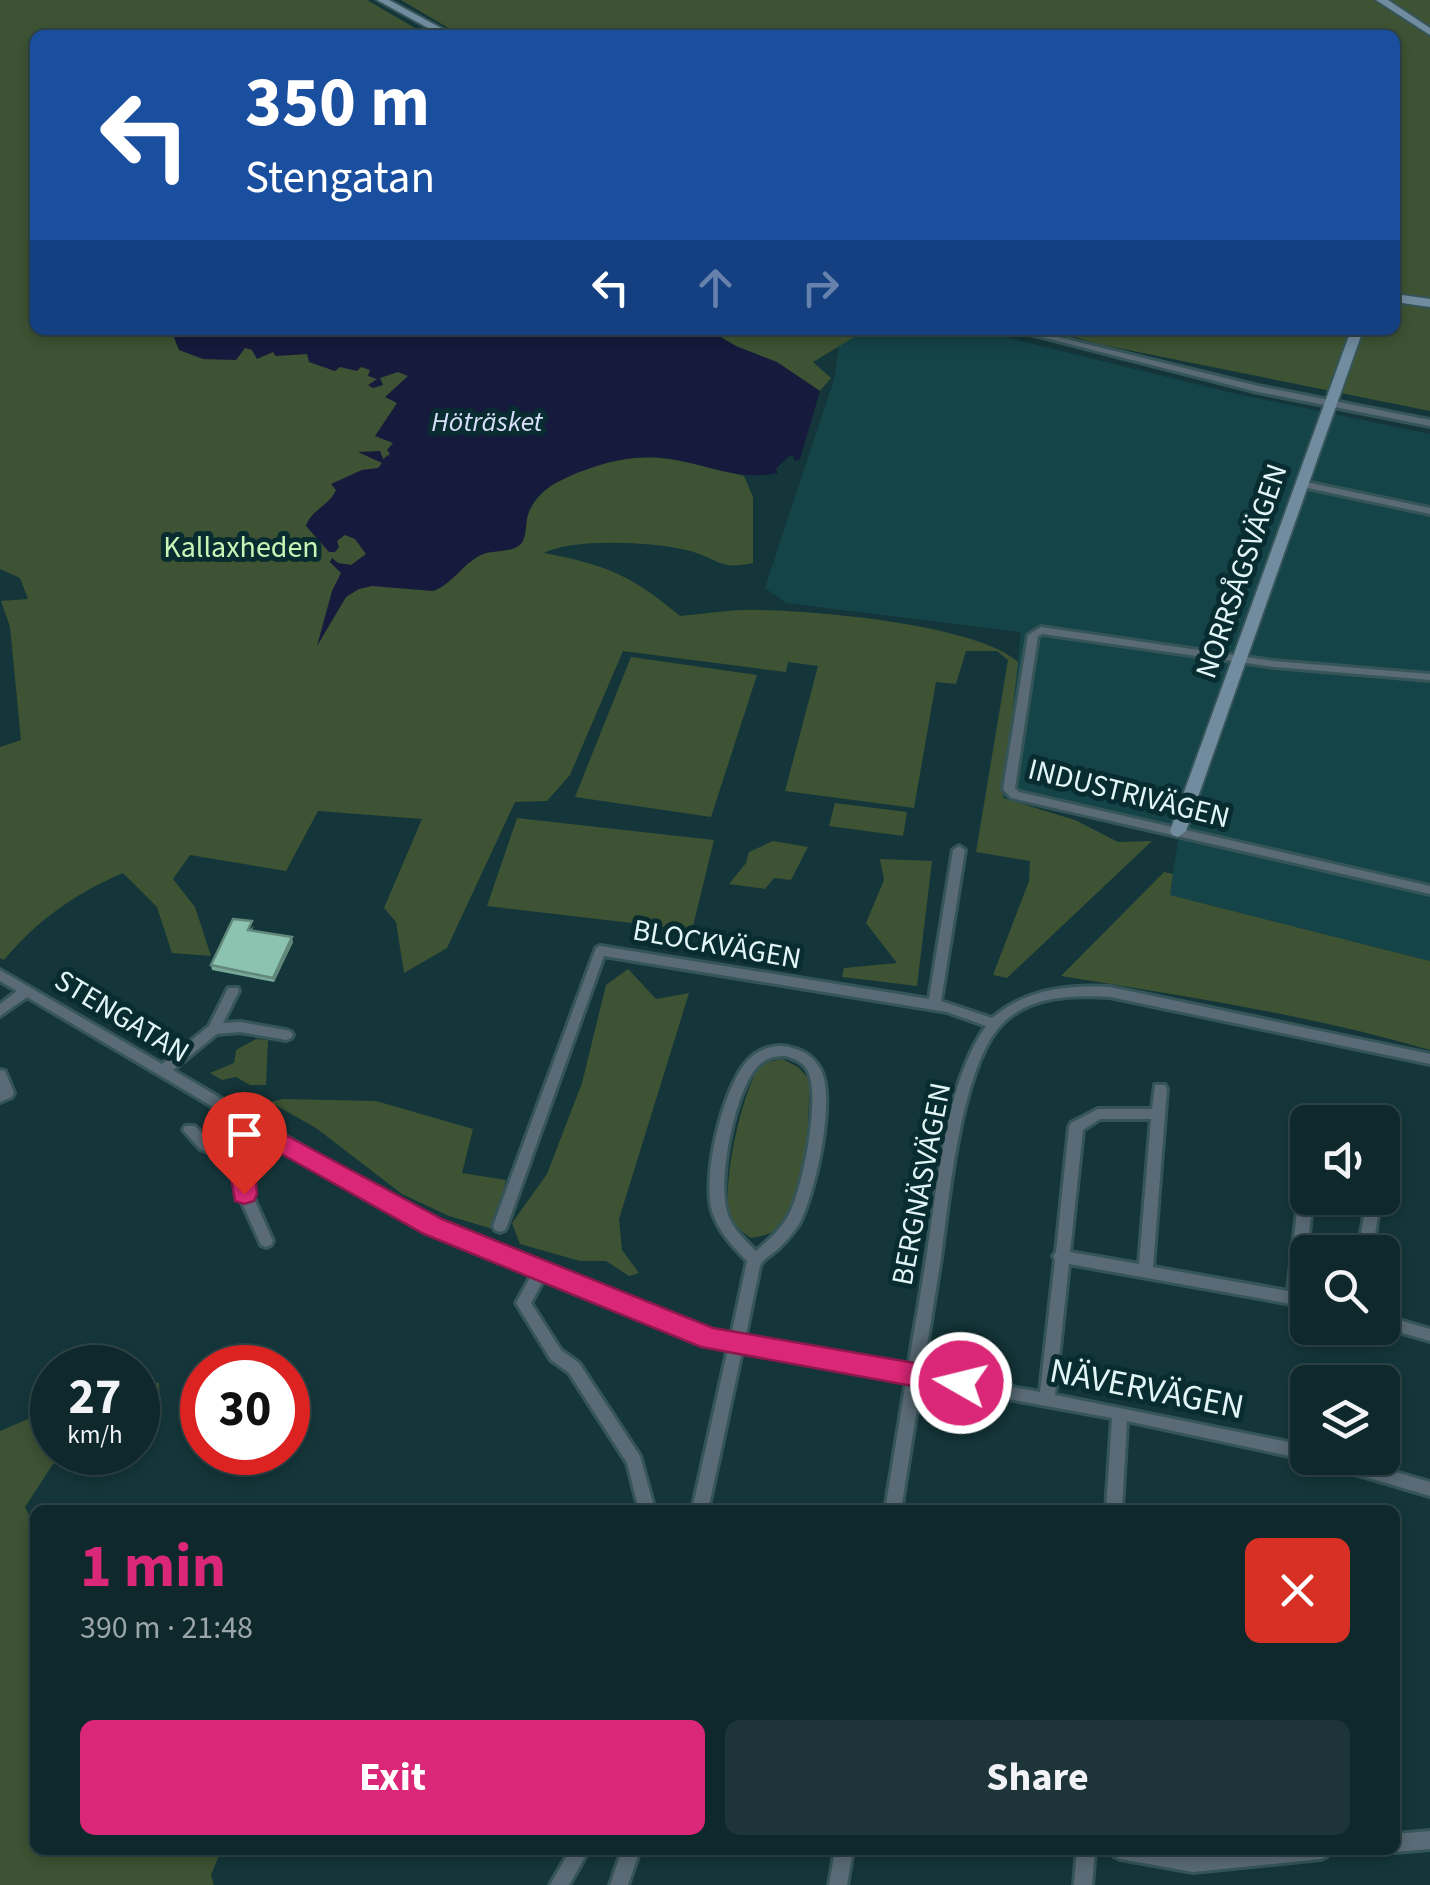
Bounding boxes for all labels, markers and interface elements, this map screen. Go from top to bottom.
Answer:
text: 350 m [245,53,430,153]
icon: left [80,70,210,200]
text: Stengatan [245,146,435,210]
icon: left [583,260,638,315]
icon: ahead [688,260,743,315]
icon: right [793,260,848,315]
water label: Höträsket [431,402,544,442]
street label: NORRSÅGSVÄGEN [1185,458,1298,684]
park label: Kallaxheden [163,526,319,569]
street label: INDUSTRIVÄGEN [1024,748,1234,839]
street label: BLOCKVÄGEN [629,909,804,980]
street label: STENGATAN [46,959,197,1074]
street label: BERGNÄSVÄGEN [881,1079,962,1289]
pin [202,1092,287,1195]
map controls [1290,1105,1400,1475]
button: sound [1290,1105,1400,1215]
icon: arrive [217,1107,272,1162]
button: search [1290,1235,1400,1345]
position arrow [909,1331,1013,1435]
speed limit sign: 30 [180,1345,310,1475]
street label: NÄVERVÄGEN [1045,1346,1248,1432]
text: 27 [69,1362,121,1433]
button: layers [1290,1365,1400,1475]
text: km/h [67,1417,123,1453]
text: 1 min [80,1525,226,1610]
button: close [1245,1538,1350,1643]
text: 390 m · 21:48 [80,1605,253,1651]
button: Exit [80,1720,705,1835]
button: Share [725,1720,1350,1835]

